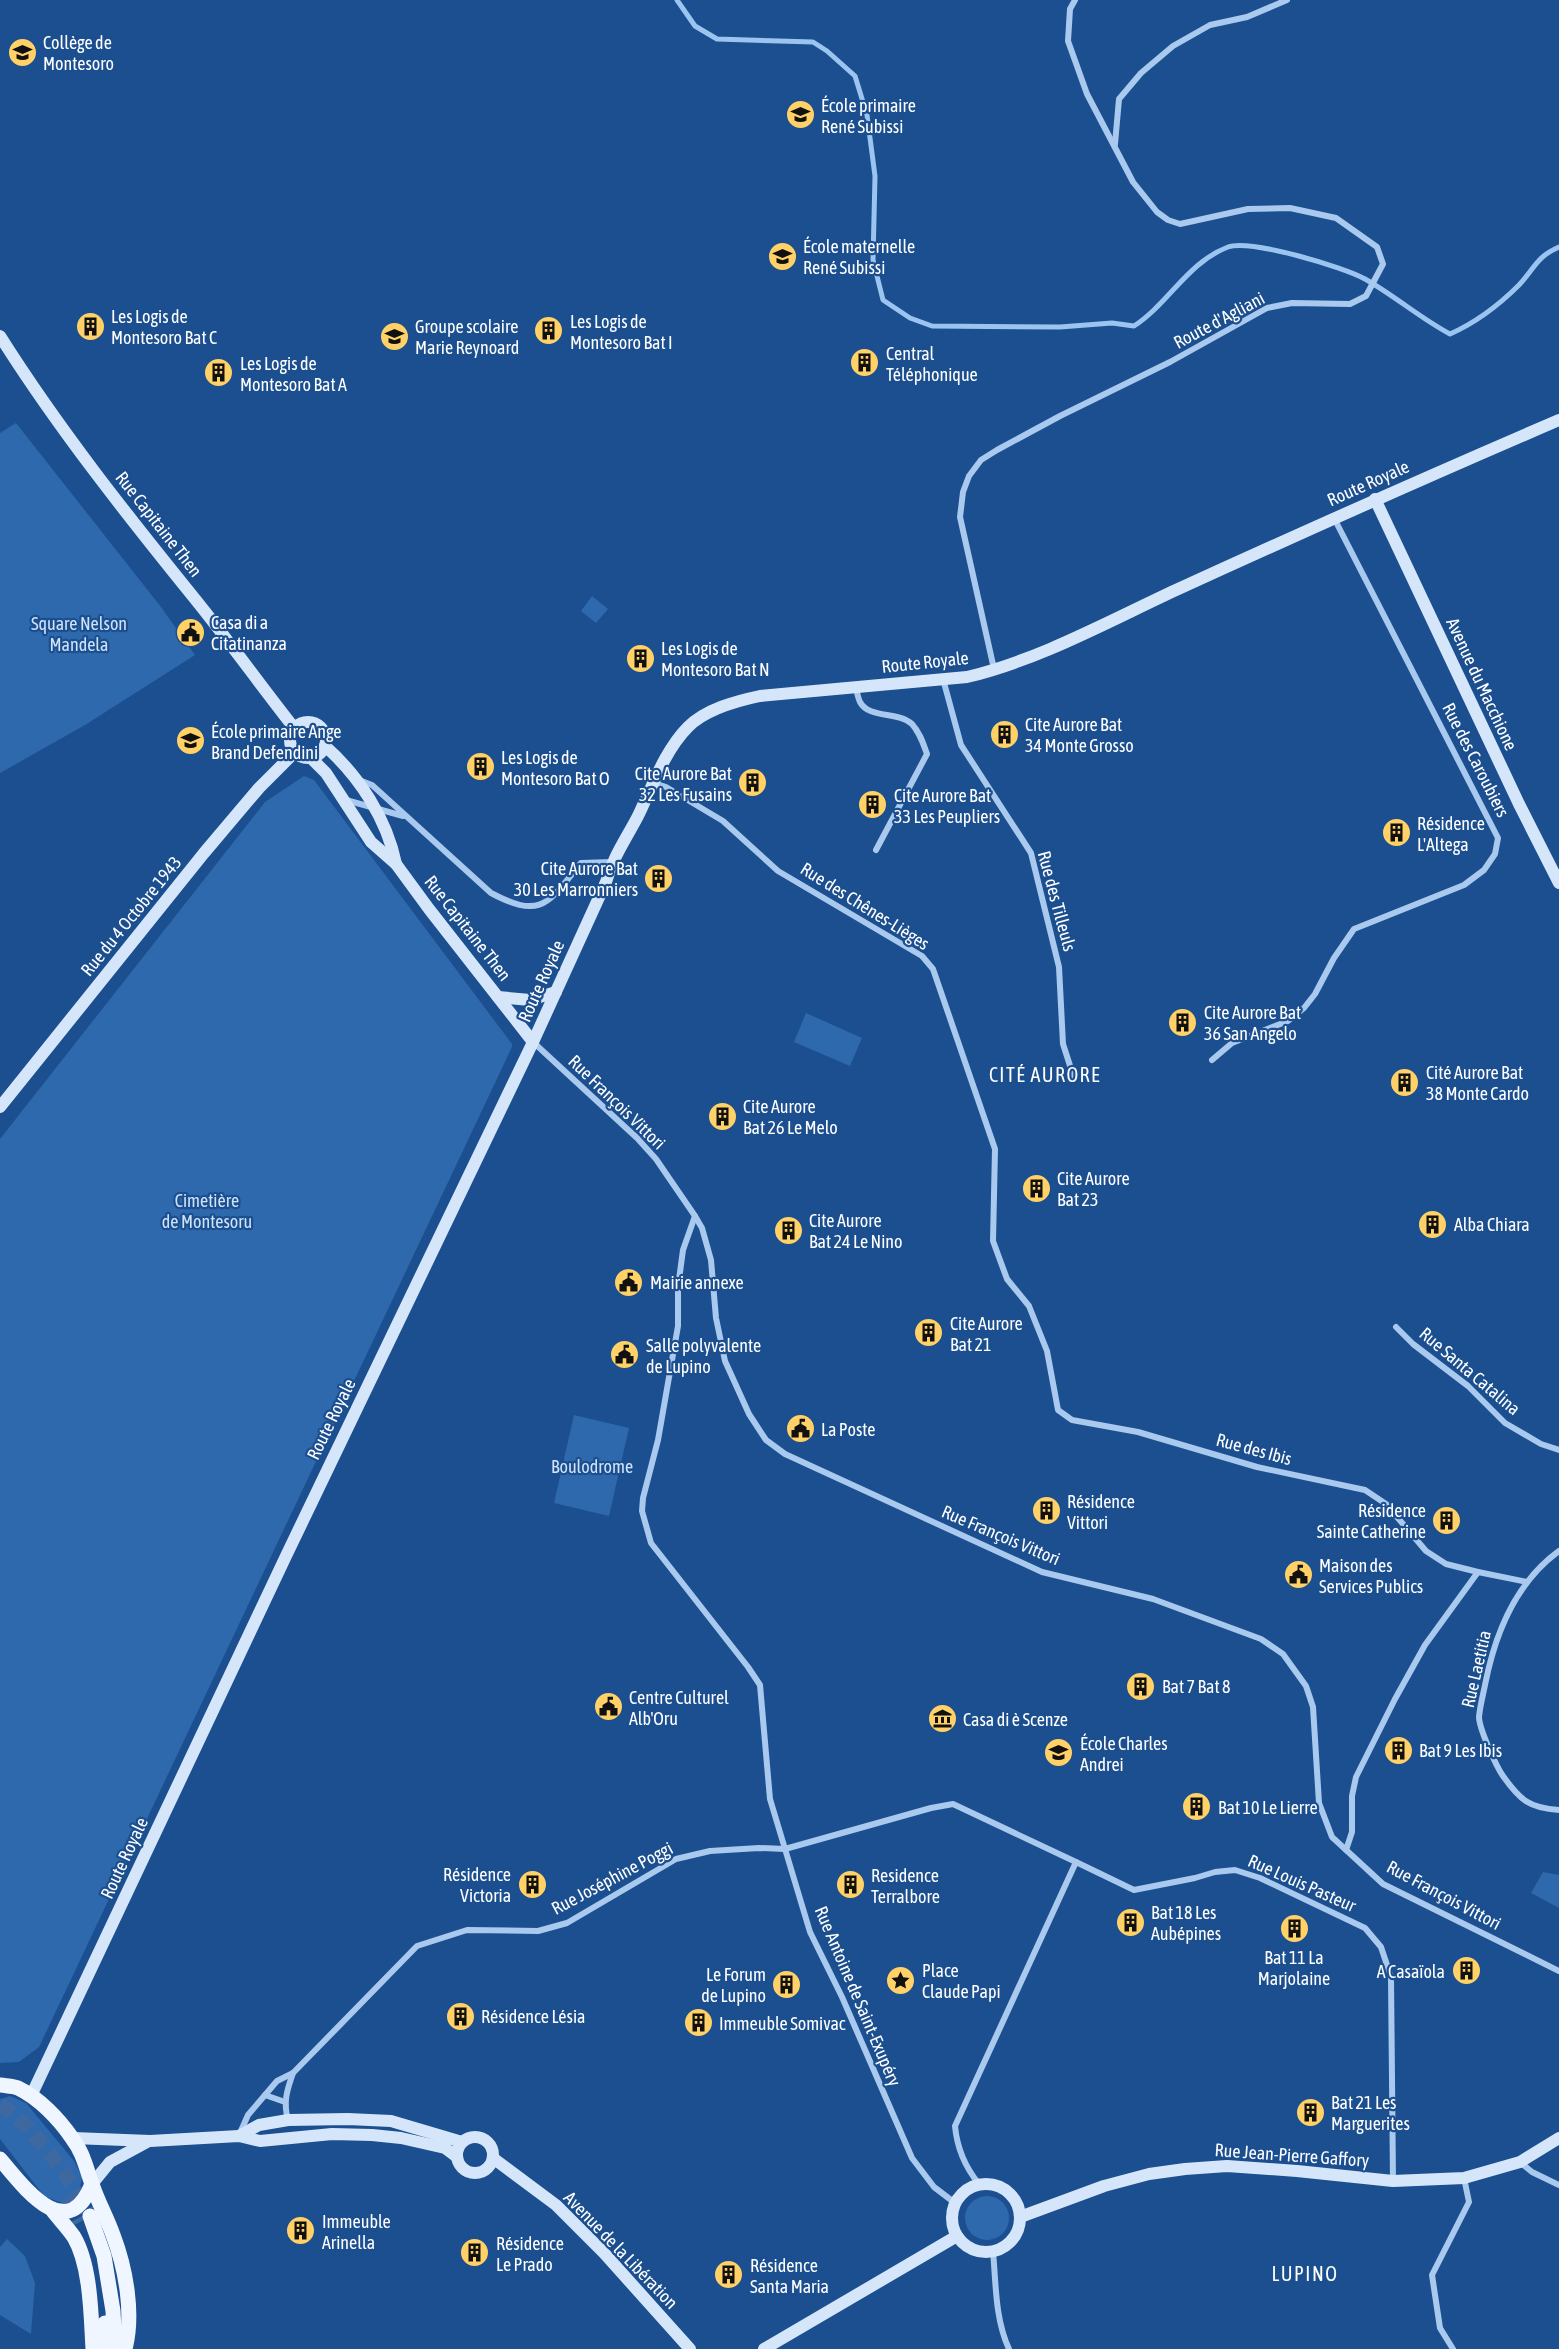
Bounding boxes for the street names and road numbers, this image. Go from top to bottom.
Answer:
street label: Route d'Agliani [1170,287,1268,353]
street label: Route Royale [1324,456,1412,510]
street label: Rue Capitaine Then [111,467,207,581]
street label: Avenue du Macchione [1442,614,1522,754]
street label: Route Royale [880,647,970,677]
street label: Rue des Caroubiers [1438,699,1514,821]
street label: Rue des Tilleuls [1034,849,1080,953]
street label: Rue du 4 Octobre 1943 [76,852,186,980]
street label: Rue des Chênes-Lièges [797,858,933,954]
street label: Rue Capitaine Then [420,871,516,985]
street label: Route Royale [514,937,568,1025]
street label: Rue François Vittori [564,1051,670,1153]
street label: Rue Santa Catalina [1415,1323,1525,1419]
street label: Route Royale [302,1375,360,1463]
street label: Rue des Ibis [1214,1429,1294,1469]
street label: Rue François Vittori [939,1501,1063,1569]
street label: Rue Laetitia [1457,1628,1495,1710]
street label: Route Royale [96,1814,152,1902]
street label: Rue Joséphine Poggi [548,1837,676,1919]
street label: Rue Louis Pasteur [1245,1850,1360,1916]
street label: Rue François Vittori [1383,1856,1505,1934]
street label: Rue Antoine de Saint-Exupéry [811,1903,905,2089]
street label: Rue Jean-Pierre Gaffory [1214,2139,1370,2171]
street label: Avenue de la Libération [560,2187,682,2313]

